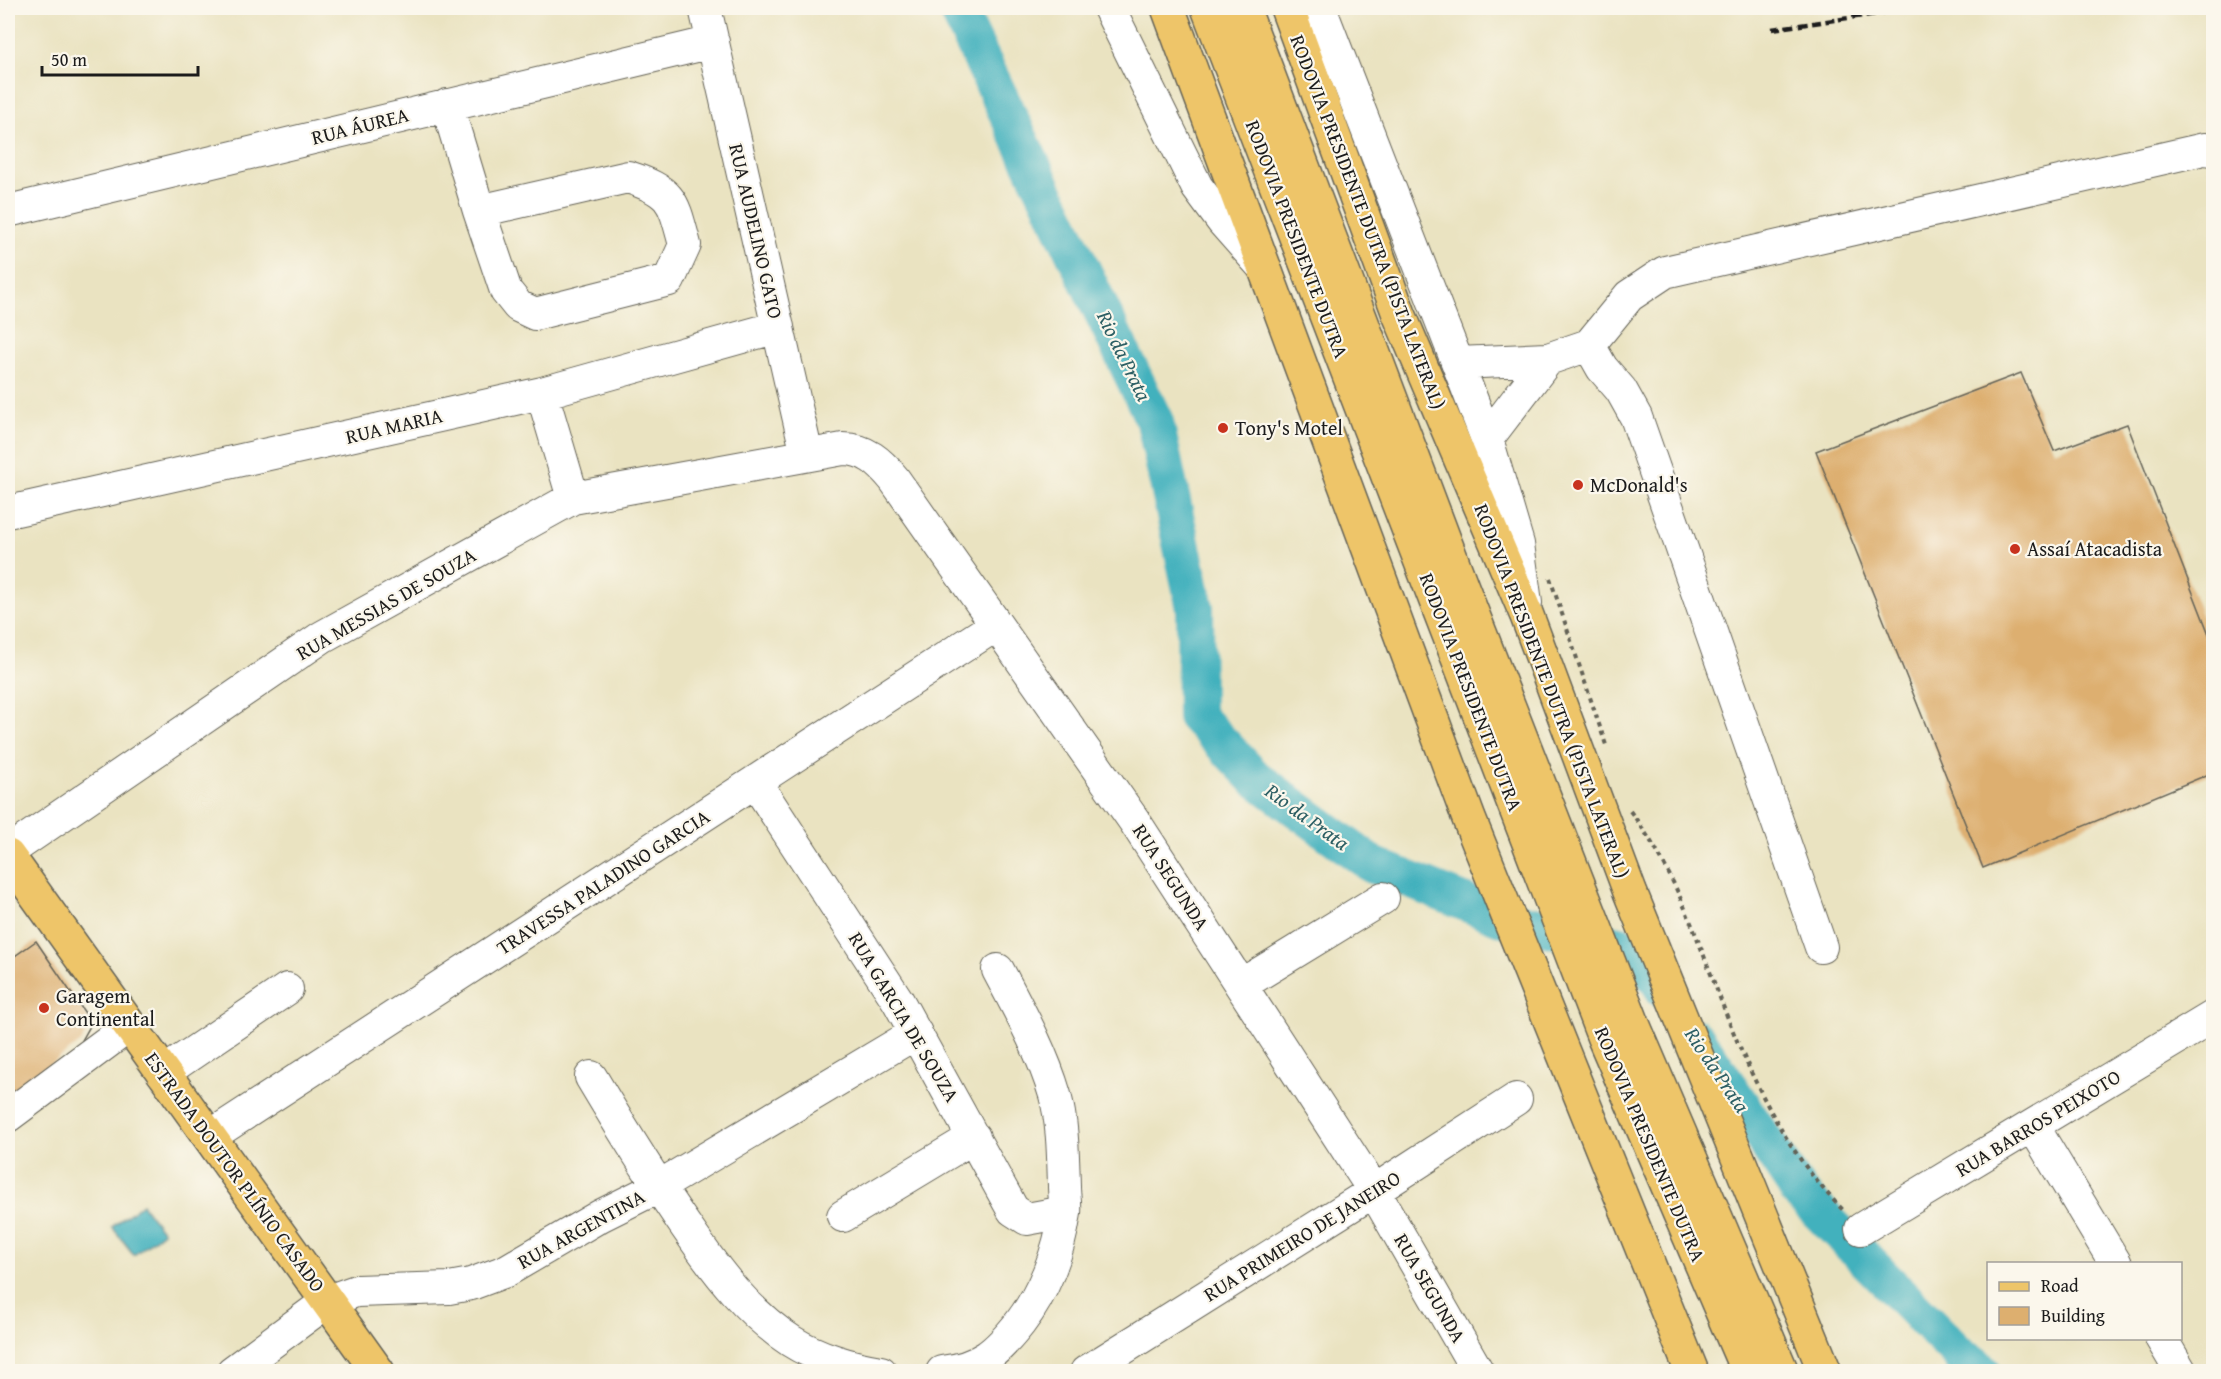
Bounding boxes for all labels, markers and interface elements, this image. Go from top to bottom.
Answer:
street label: RODOVIA PRESIDENTE DUTRA (PISTA LATERAL) [1285,32,1451,412]
scale bar [42,39,198,77]
text: 50 m [51,46,87,73]
street label: RUA ÁUREA [308,99,412,152]
street label: RODOVIA PRESIDENTE DUTRA [1241,117,1353,361]
street label: RUA AUDELINO GATO [722,140,791,321]
water label: Rio da Prata [1089,304,1160,407]
street label: RUA MARIA [343,400,445,451]
place label: Tony's Motel [1235,413,1343,442]
marker: Tony's Motel [1216,421,1230,435]
place label: McDonald's [1590,470,1688,499]
marker: McDonald's [1571,478,1585,492]
street label: RODOVIA PRESIDENTE DUTRA (PISTA LATERAL) [1469,501,1635,881]
place label: Assaí Atacadista [2027,534,2163,563]
street label: RUA MESSIAS DE SOUZA [290,540,481,667]
marker: Assaí Atacadista [2008,542,2022,556]
street label: RODOVIA PRESIDENTE DUTRA [1415,570,1527,814]
water label: Rio da Prata [1258,775,1356,858]
street label: TRAVESSA PALADINO GARCIA [491,802,715,961]
street label: RUA SEGUNDA [1126,818,1217,936]
street label: RUA GARCIA DE SOUZA [842,926,967,1107]
place label: Garagem Continental [56,981,155,1033]
marker: Garagem Continental [37,1001,51,1015]
water label: Rio da Prata [1677,1020,1758,1119]
street label: RODOVIA PRESIDENTE DUTRA [1588,1022,1713,1266]
street label: ESTRADA DOUTOR PLÍNIO CASADO [138,1046,333,1298]
street label: RUA BARROS PEIXOTO [1950,1062,2126,1183]
street label: RUA PRIMEIRO DE JANEIRO [1198,1163,1406,1308]
street label: RUA ARGENTINA [512,1182,650,1276]
street label: RUA SEGUNDA [1387,1228,1473,1348]
legend [1987,1262,2182,1340]
text: Road [2041,1272,2079,1299]
text: Building [2041,1302,2105,1329]

